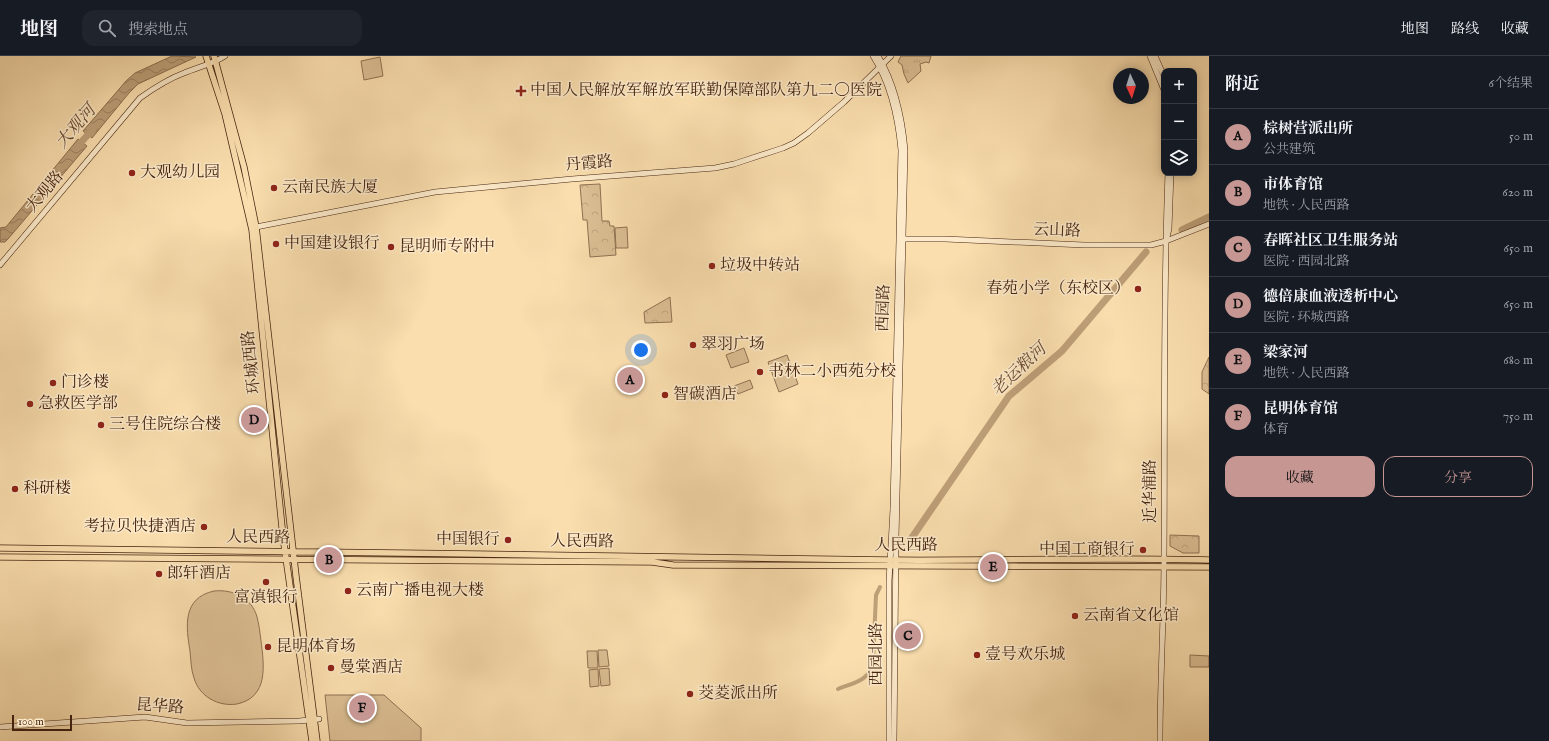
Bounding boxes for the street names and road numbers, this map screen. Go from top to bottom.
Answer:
street label: 丹霞路 [564,152,614,176]
street label: 大观路 [22,167,68,217]
street label: 云山路 [1033,220,1081,242]
street label: 西园路 [873,284,895,332]
street label: 环城西路 [239,329,265,395]
street label: 近华浦路 [1141,459,1161,523]
street label: 人民西路 [226,527,290,549]
street label: 人民西路 [550,531,614,553]
street label: 人民西路 [874,536,938,556]
street label: 西园北路 [867,622,887,686]
street label: 昆华路 [135,695,185,719]

